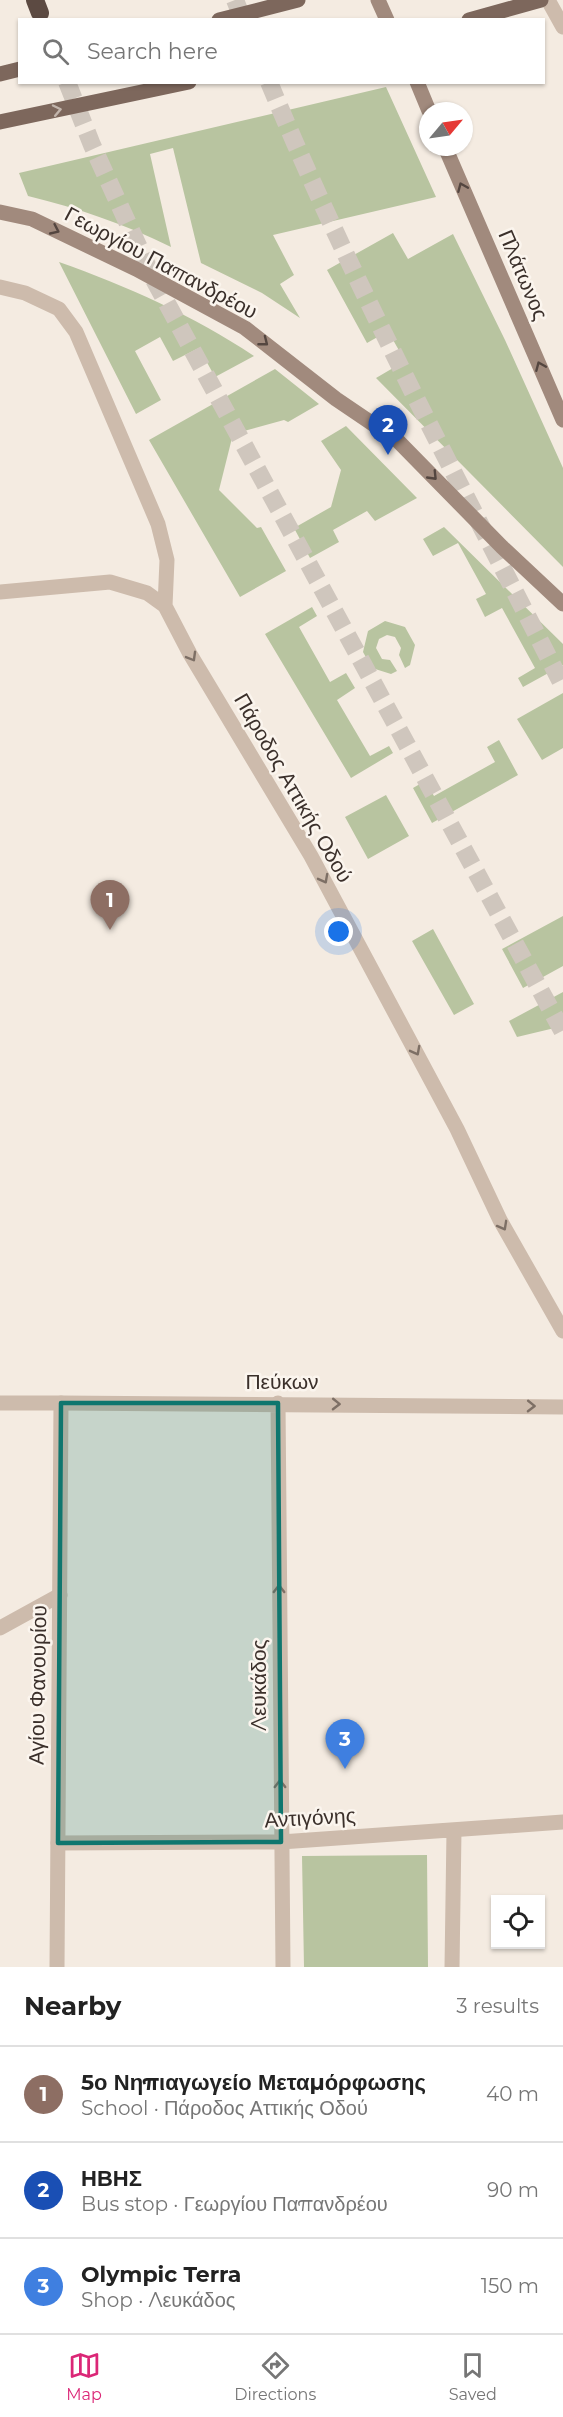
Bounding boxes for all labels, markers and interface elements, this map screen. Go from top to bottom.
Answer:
search box [18,18,545,84]
icon: search [39,35,72,68]
text: Search here [87,38,218,65]
north arrow [419,102,473,156]
one-way arrow [52,104,62,117]
one-way arrow [457,183,469,194]
street label: Γεωργίου Παπανδρέου [61,201,262,324]
one-way arrow [49,223,60,235]
street label: Πλάτωνος [493,226,554,324]
one-way arrow [257,335,268,346]
one-way arrow [535,362,547,373]
pin: 2 [368,406,408,455]
one-way arrow [425,468,436,479]
one-way arrow [185,651,197,662]
street label: Πάροδος Αττικής Οδού [229,689,358,887]
one-way arrow [317,873,328,884]
pin: 1 [90,880,130,930]
your location [324,917,353,946]
one-way arrow [409,1045,420,1056]
one-way arrow [496,1219,507,1230]
street label: Πεύκων [245,1369,319,1394]
one-way arrow [332,1398,341,1410]
one-way arrow [527,1400,536,1412]
one-way arrow [273,1584,285,1593]
street label: Αγίου Φανουρίου [24,1605,51,1765]
street label: Λευκάδος [246,1639,271,1731]
pin: 3 [326,1720,364,1769]
one-way arrow [274,1779,286,1788]
street label: Αντιγόνης [264,1803,356,1832]
map controls [491,1895,545,1949]
button: locate [491,1895,545,1949]
text: Nearby [24,1990,121,2022]
text: 3 results [456,1994,539,2018]
text: 5ο Νηπιαγωγείο Μεταμόρφωσης [81,2069,426,2096]
text: 1 [40,2082,47,2106]
text: 40 m [486,2082,539,2106]
text: School · Πάροδος Αττικής Οδού [81,2096,368,2120]
text: ΗΒΗΣ [81,2165,142,2192]
text: 2 [38,2178,49,2202]
text: 90 m [487,2178,539,2202]
text: Bus stop · Γεωργίου Παπανδρέου [81,2192,388,2216]
text: Olympic Terra [81,2261,241,2288]
text: 3 [38,2274,49,2298]
text: 150 m [481,2274,539,2298]
text: Shop · Λευκάδος [81,2288,235,2312]
tab: Map [66,2349,102,2404]
tab: Directions [234,2349,316,2404]
tab: Saved [449,2349,497,2404]

